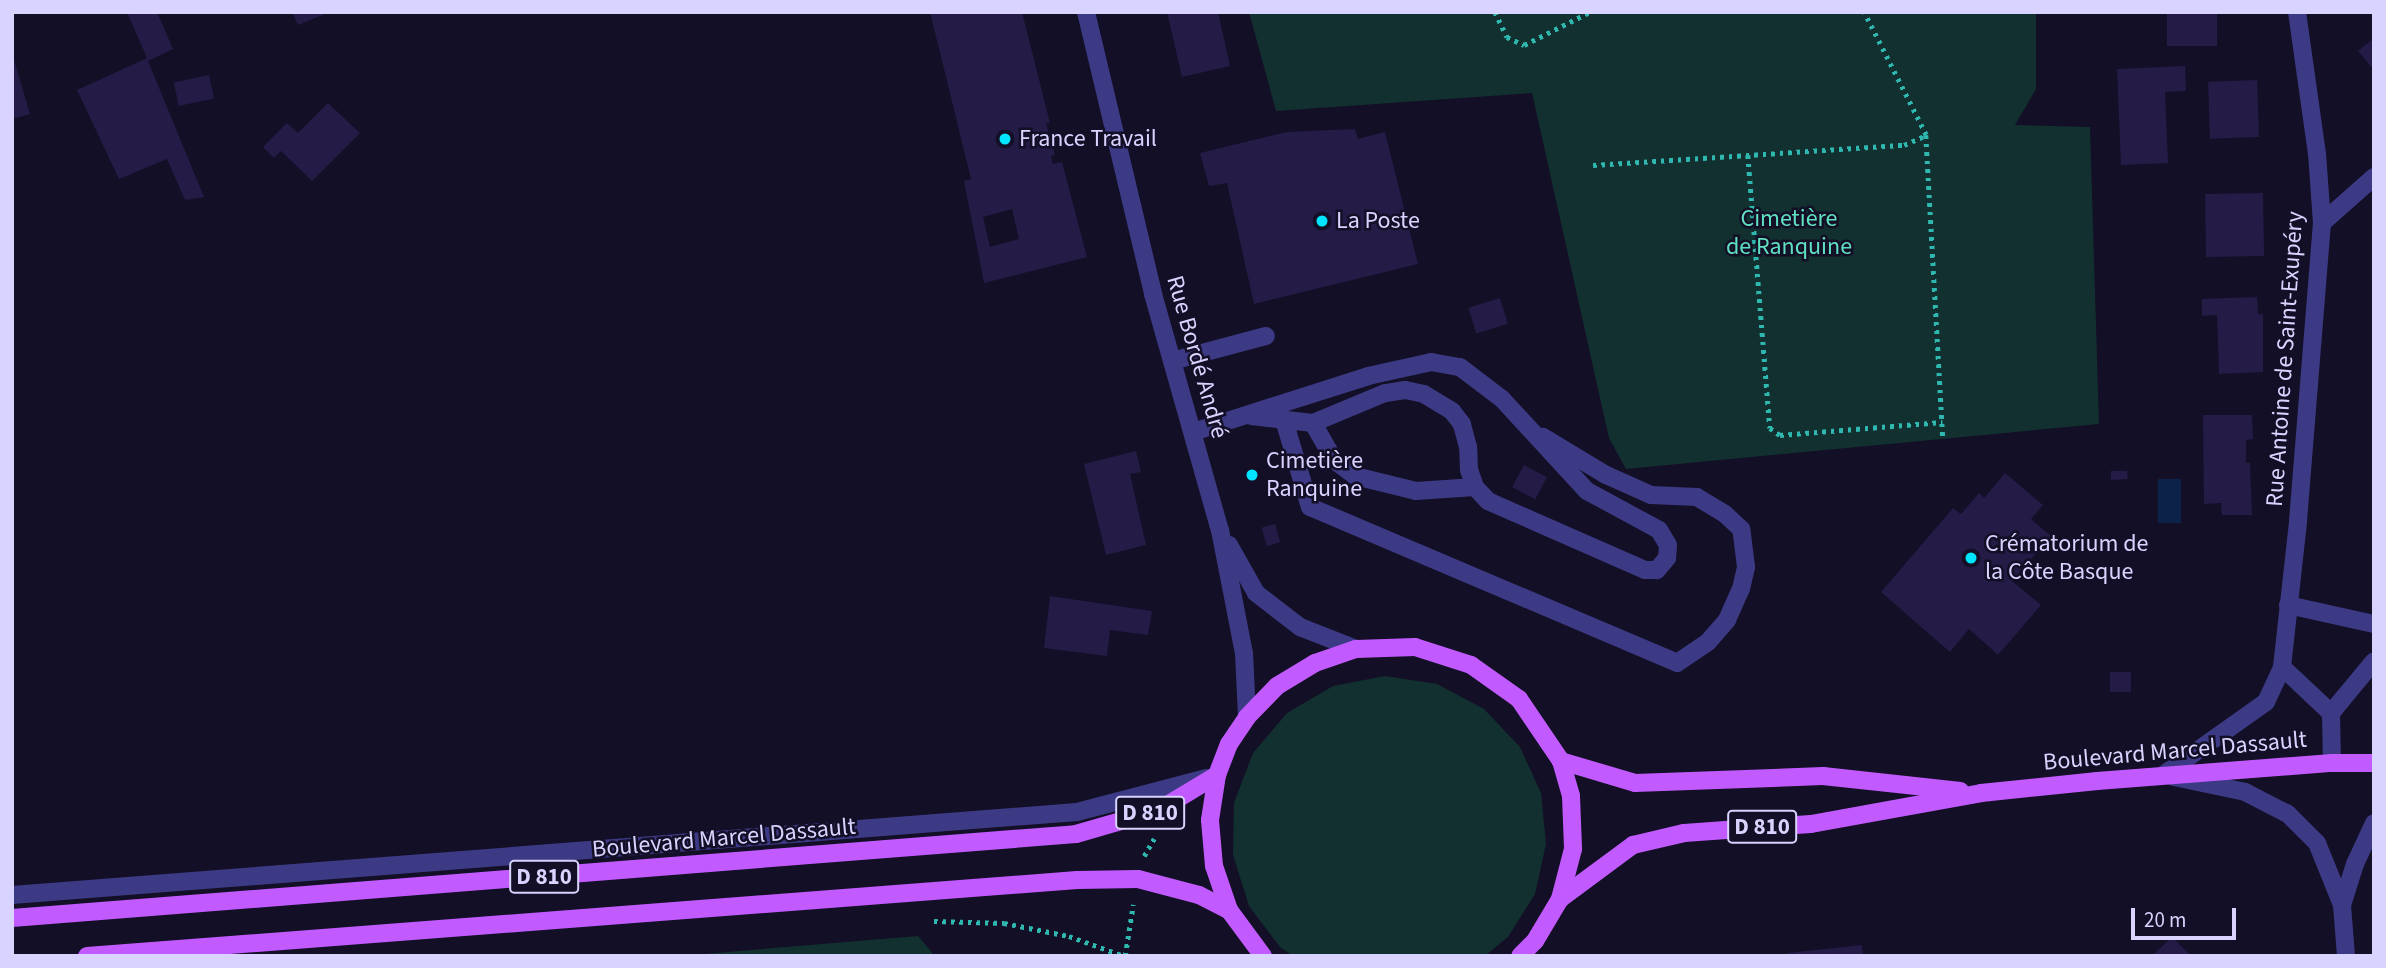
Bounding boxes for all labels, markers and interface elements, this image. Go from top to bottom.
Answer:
place label: France Travail [1019,125,1157,153]
marker: France Travail [997,131,1013,147]
park label: Cimetière de Ranquine [1726,205,1852,261]
place label: La Poste [1336,207,1420,235]
street label: Rue Antoine de Saint-Exupéry [2260,210,2310,508]
marker: La Poste [1314,213,1330,229]
street label: Rue Bordé André [1160,272,1234,442]
place label: Cimetière Ranquine [1266,447,1363,503]
marker: Cimetière Ranquine [1244,467,1260,483]
place label: Crématorium de la Côte Basque [1985,530,2148,586]
marker: Crématorium de la Côte Basque [1963,550,1979,566]
street label: Boulevard Marcel Dassault [2042,725,2308,777]
road number: D 810 [1115,793,1185,832]
road number: D 810 [1727,807,1797,846]
street label: Boulevard Marcel Dassault [591,812,857,864]
road number: D 810 [509,858,579,897]
scale bar [2134,894,2239,938]
text: 20 m [2144,905,2186,935]

